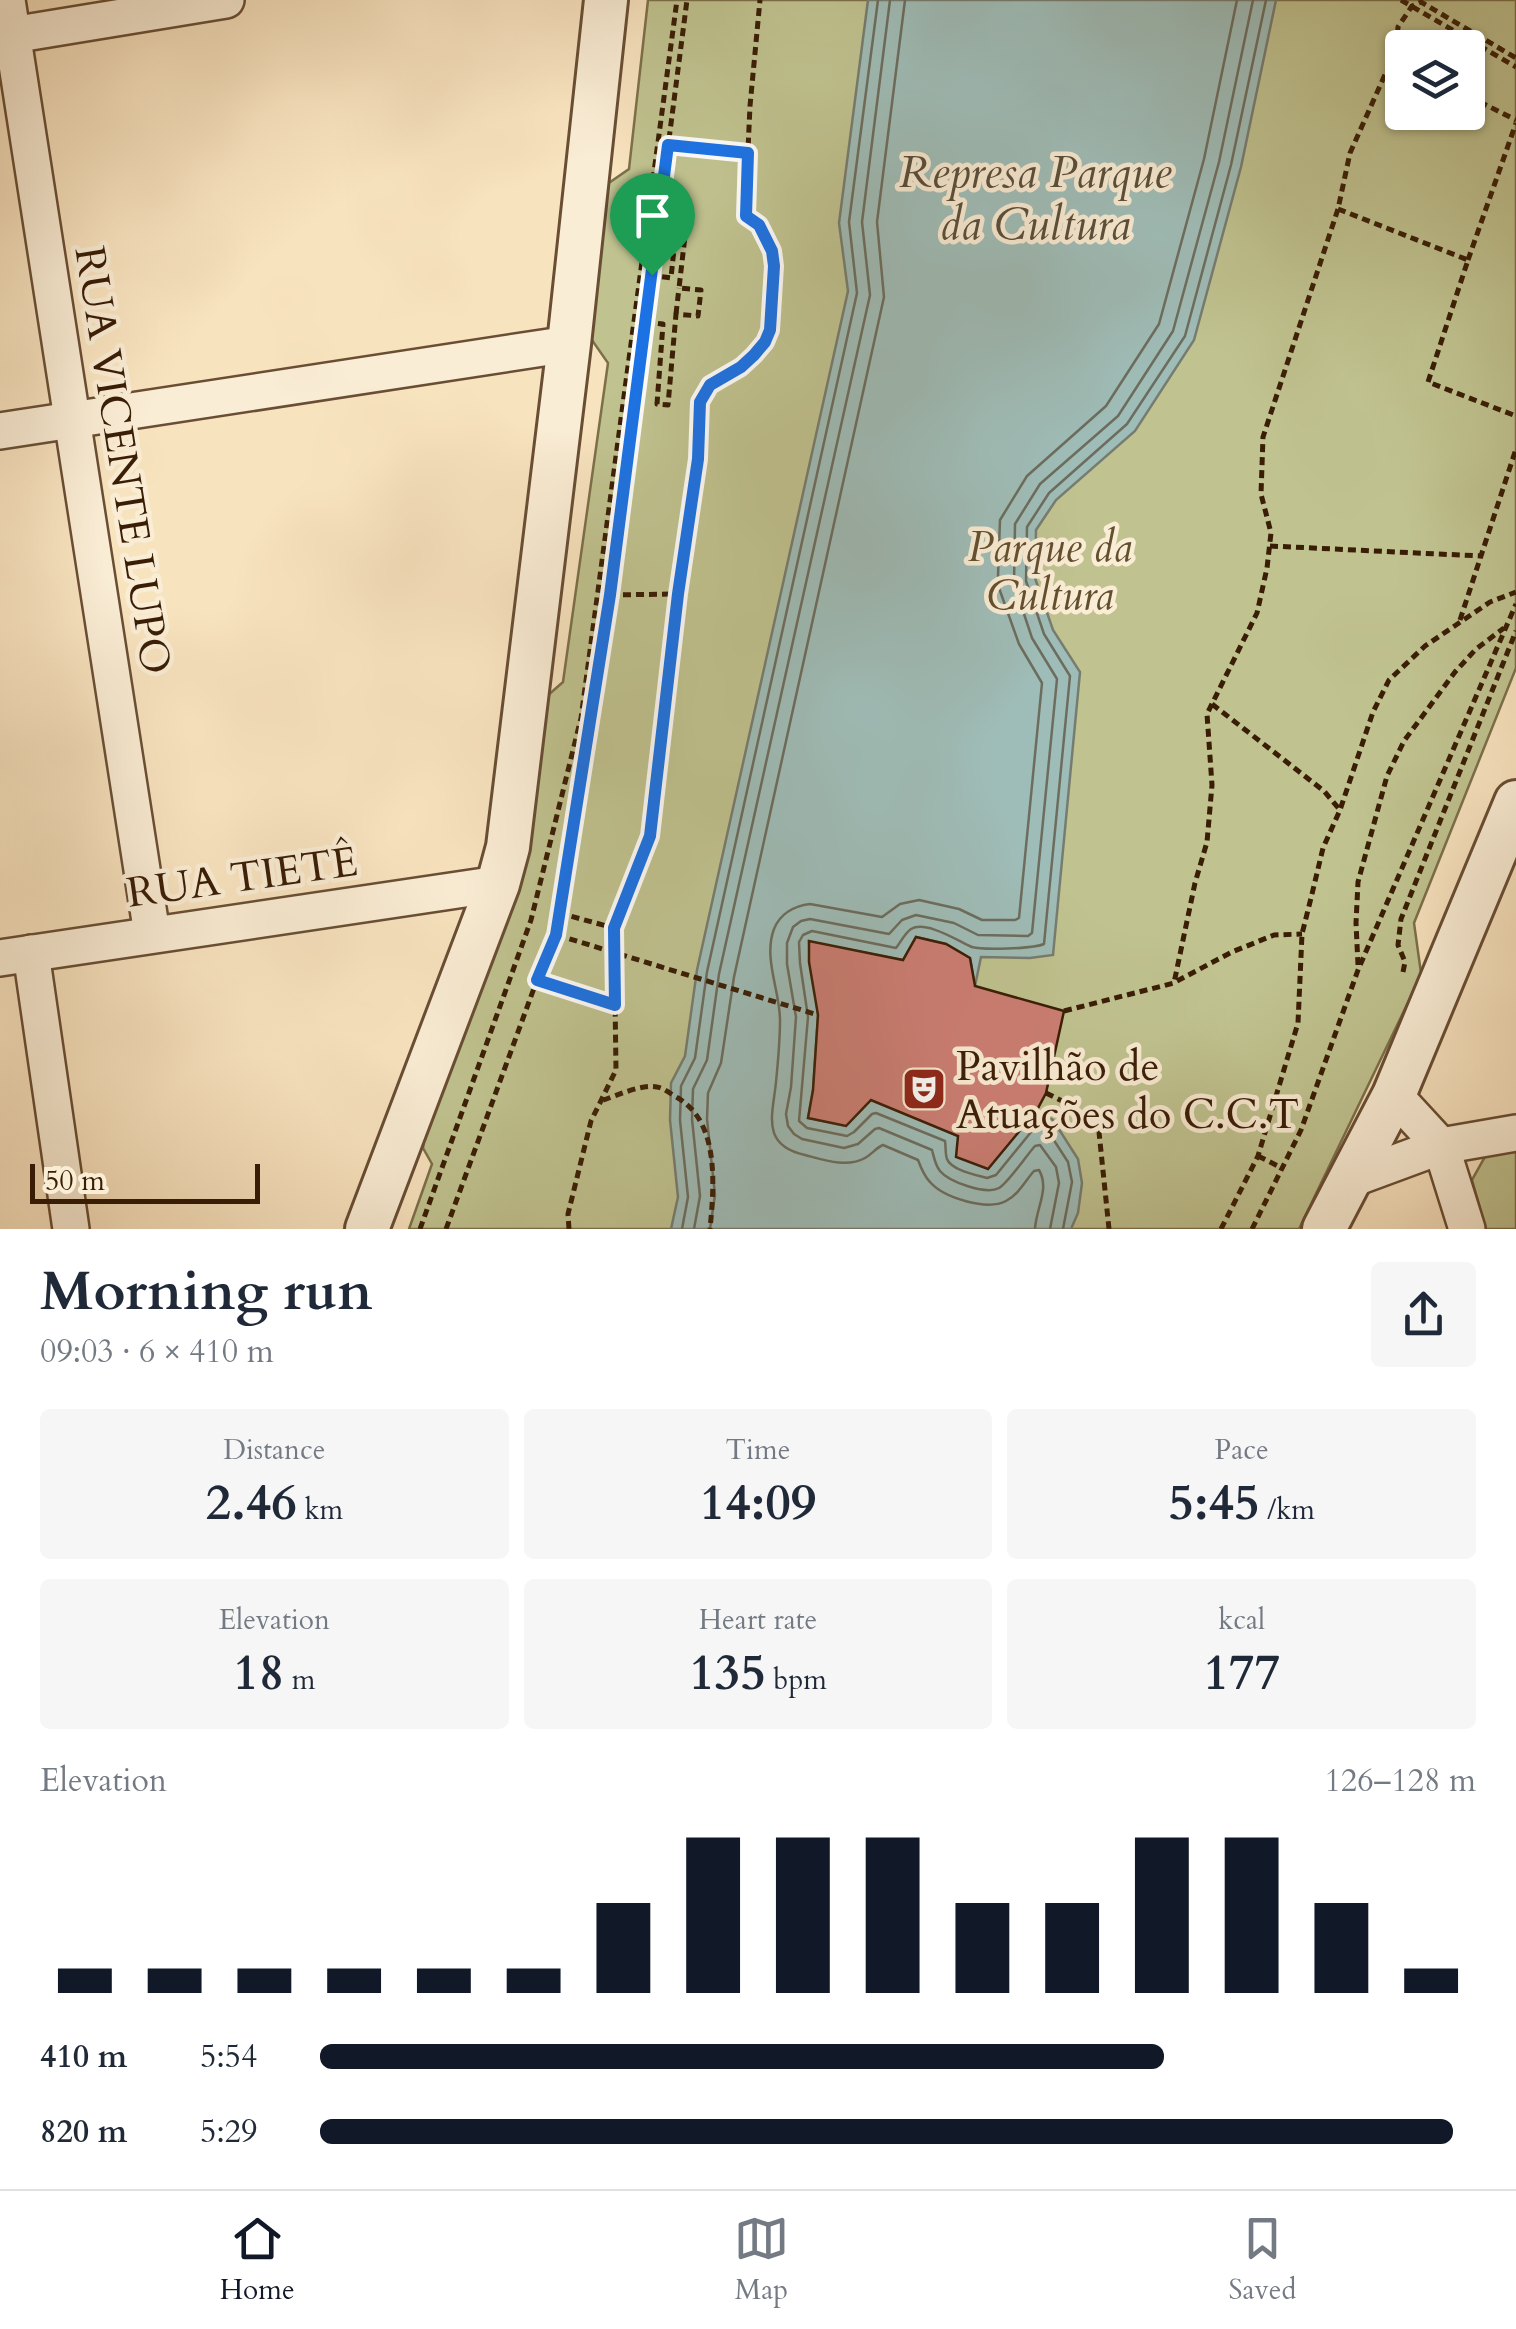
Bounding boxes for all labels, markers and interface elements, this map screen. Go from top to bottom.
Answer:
map controls [1385,30,1485,130]
button: layers [1385,30,1485,130]
water label: Represa Parque da Cultura [899,142,1172,255]
pin [610,173,695,276]
icon: arrive [625,188,680,243]
street label: RUA VICENTE LUPO [61,242,184,678]
park label: Parque da Cultura [968,519,1132,624]
street label: RUA TIETÊ [123,833,361,922]
place label: Pavilhão de Atuações do C.C.T [956,1038,1299,1143]
theatre icon: Pavilhão de Atuações do C.C.T [901,1066,947,1112]
scale bar [30,1159,260,1204]
text: 50 m [45,1162,105,1200]
text: Morning run [40,1255,373,1329]
button: share [1371,1262,1476,1367]
text: 09:03 · 6 × 410 m [40,1330,274,1374]
text: Distance [223,1431,326,1469]
text: Time [726,1431,790,1469]
text: Pace [1215,1431,1269,1469]
text: 2.46 [206,1469,297,1537]
text: 14:09 [700,1469,816,1537]
text: 5:45 [1168,1469,1260,1537]
text: km [297,1491,343,1529]
text: /km [1260,1491,1315,1529]
text: Elevation [219,1601,330,1639]
text: Heart rate [699,1601,817,1639]
text: kcal [1218,1601,1265,1639]
text: 18 [233,1639,284,1707]
text: 135 [689,1639,766,1707]
text: 177 [1203,1639,1280,1707]
text: m [284,1661,316,1699]
text: bpm [766,1661,827,1699]
text: Elevation [40,1759,167,1803]
text: 126–128 m [1324,1759,1476,1803]
text: 410 m [40,2035,127,2079]
text: 5:54 [200,2035,257,2079]
text: 820 m [40,2110,127,2154]
text: 5:29 [200,2110,257,2154]
tab: Home [220,2211,295,2309]
tab: Map [734,2211,789,2309]
tab: Saved [1228,2211,1296,2309]

